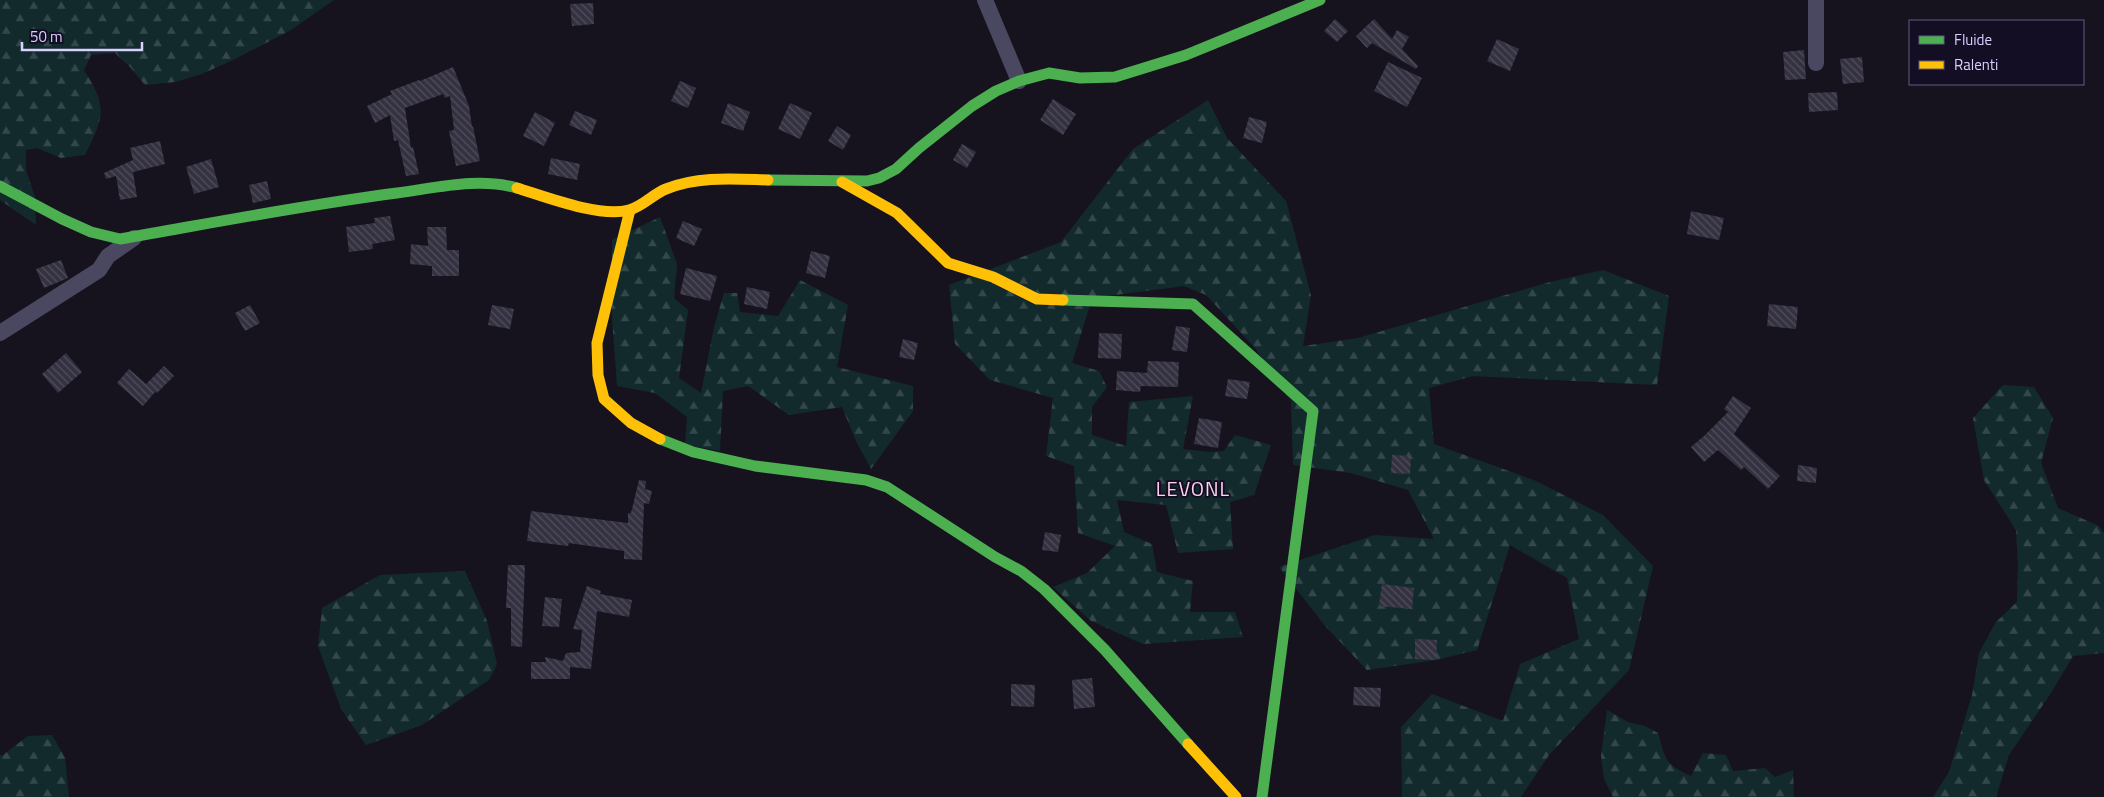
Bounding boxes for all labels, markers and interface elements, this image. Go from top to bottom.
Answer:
scale bar [22,20,142,52]
legend [1909,20,2084,85]
text: 50 m [30,25,63,48]
text: Fluide [1954,28,1992,51]
text: Ralenti [1954,53,1998,76]
district label: LEVONL [1156,473,1230,504]

